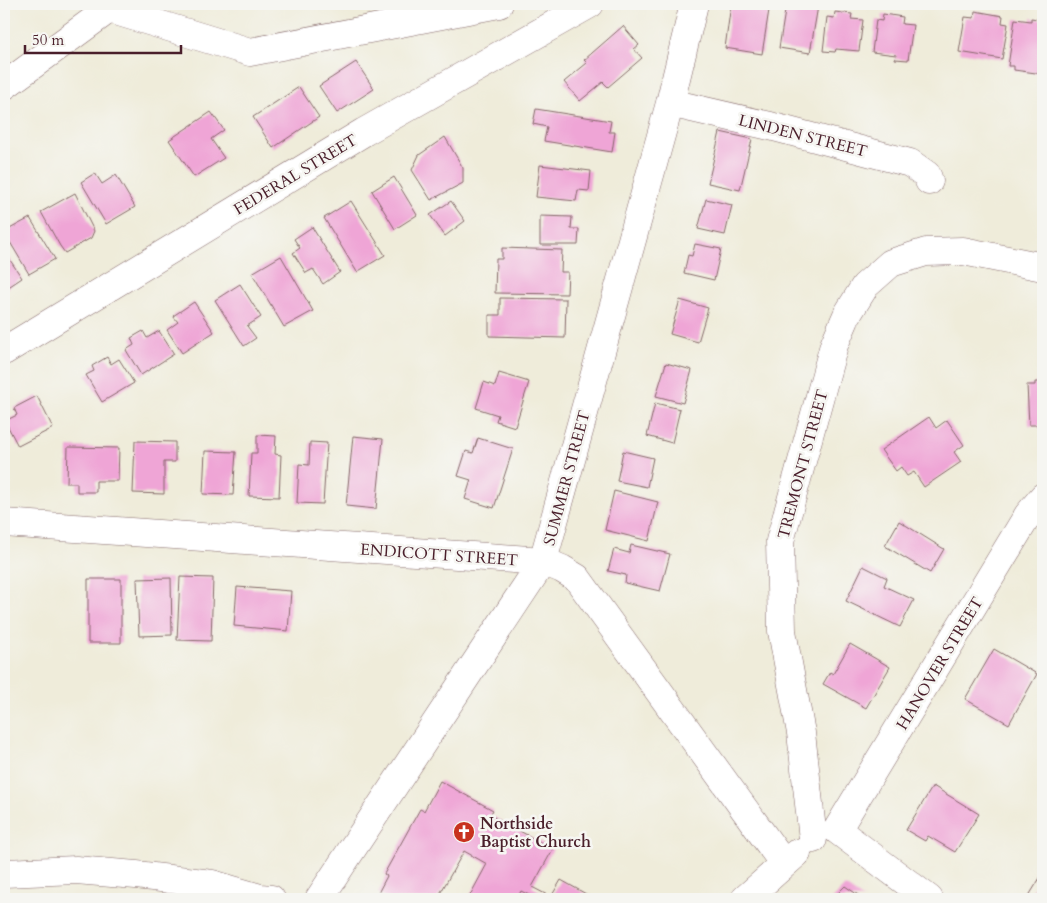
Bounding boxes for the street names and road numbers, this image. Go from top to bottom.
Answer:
street label: LINDEN STREET [736,109,870,163]
street label: FEDERAL STREET [230,129,362,221]
street label: TREMONT STREET [772,387,834,541]
street label: SUMMER STREET [538,408,596,548]
street label: ENDICOTT STREET [359,539,519,572]
street label: HANOVER STREET [891,593,988,734]

